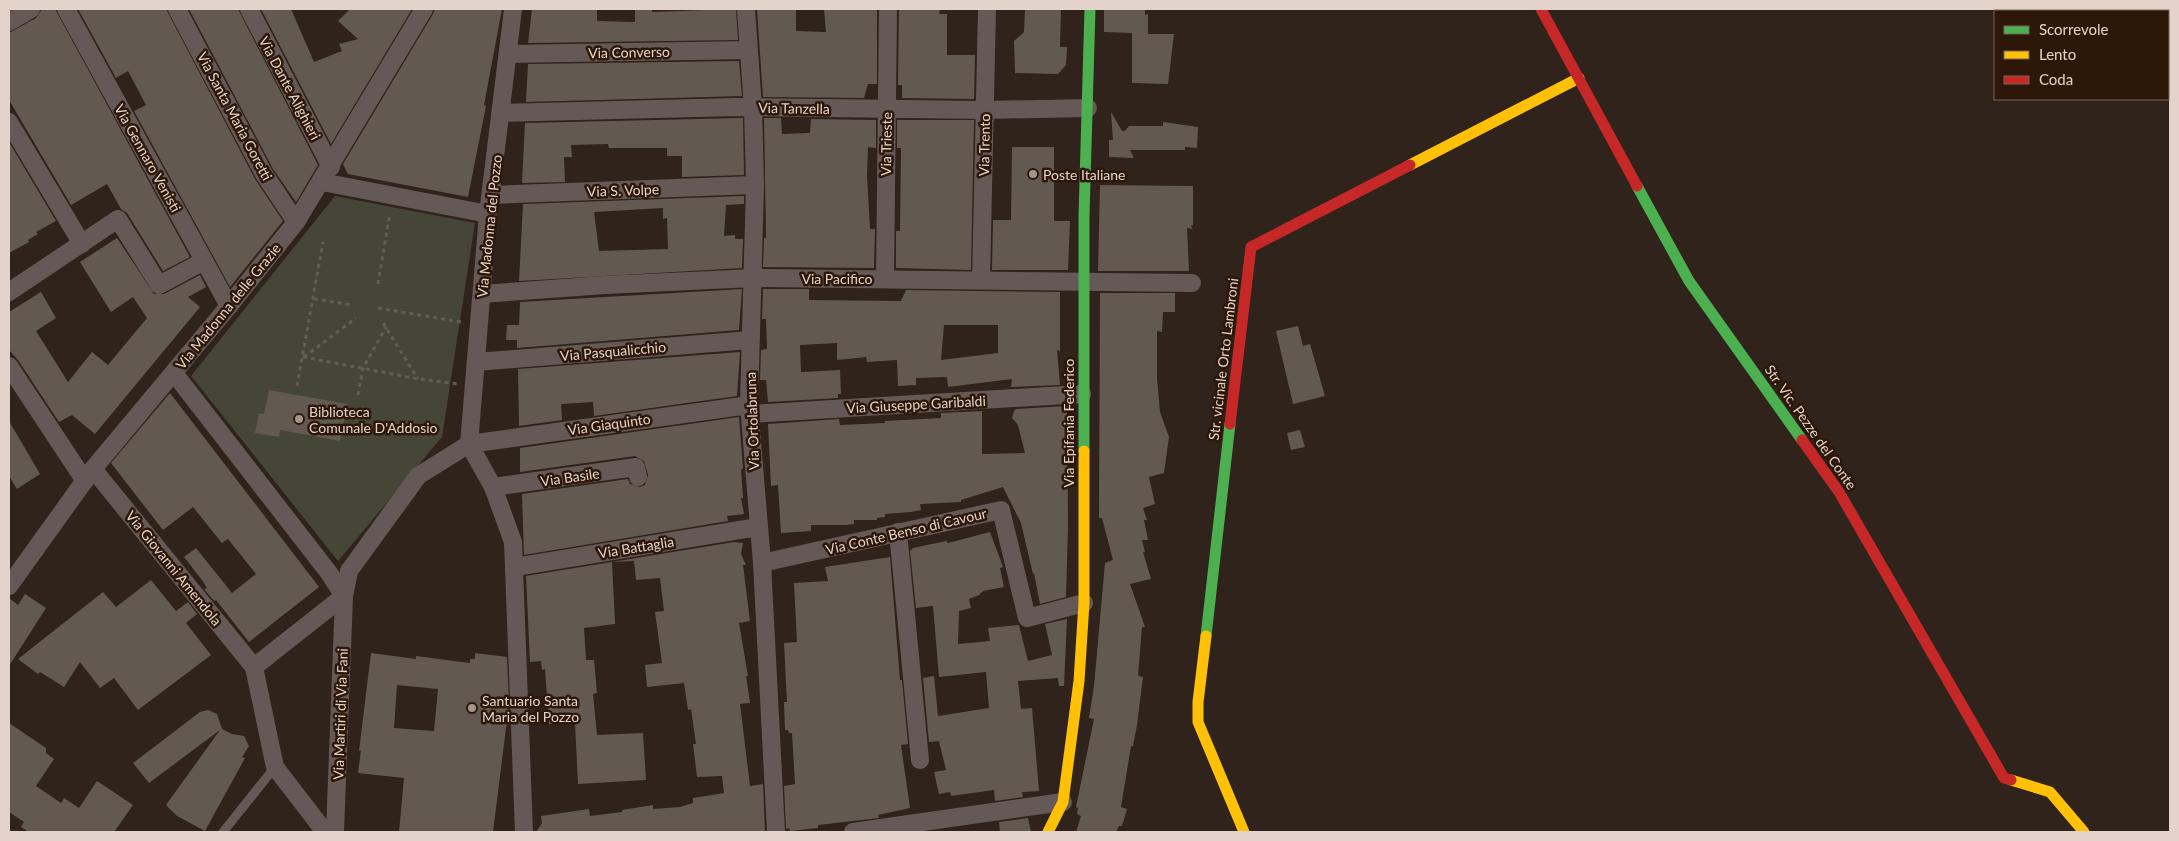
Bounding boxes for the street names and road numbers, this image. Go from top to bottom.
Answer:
street label: Via Dante Alighieri [256,33,324,143]
street label: Via Converso [588,43,670,61]
street label: Via Santa Maria Goretti [194,49,276,183]
street label: Via Tanzella [758,99,830,117]
street label: Via Gennaro Venisti [111,101,185,215]
street label: Via Trieste [877,112,895,176]
street label: Via Trento [975,114,993,176]
street label: Via Madonna del Pozzo [473,154,505,298]
street label: Via S. Volpe [587,180,659,200]
street label: Via Madonna delle Grazie [172,240,284,372]
street label: Via Pacifico [801,270,873,287]
street label: Str. vicinale Orto Lambroni [1205,277,1241,441]
street label: Via Pasqualicchio [559,338,667,364]
street label: Via Epifania Federico [1060,358,1077,487]
street label: Str. Vic. Pezze del Conte [1762,362,1860,492]
street label: Via Ortolabruna [742,372,762,470]
street label: Via Giuseppe Garibaldi [846,392,986,416]
street label: Via Giaquinto [566,410,652,438]
street label: Via Basile [539,464,601,490]
street label: Via Conte Benso di Cavour [824,504,988,558]
street label: Via Giovanni Amendola [122,507,226,629]
street label: Via Battaglia [597,533,675,561]
street label: Via Martiri di Via Fani [329,648,351,780]

